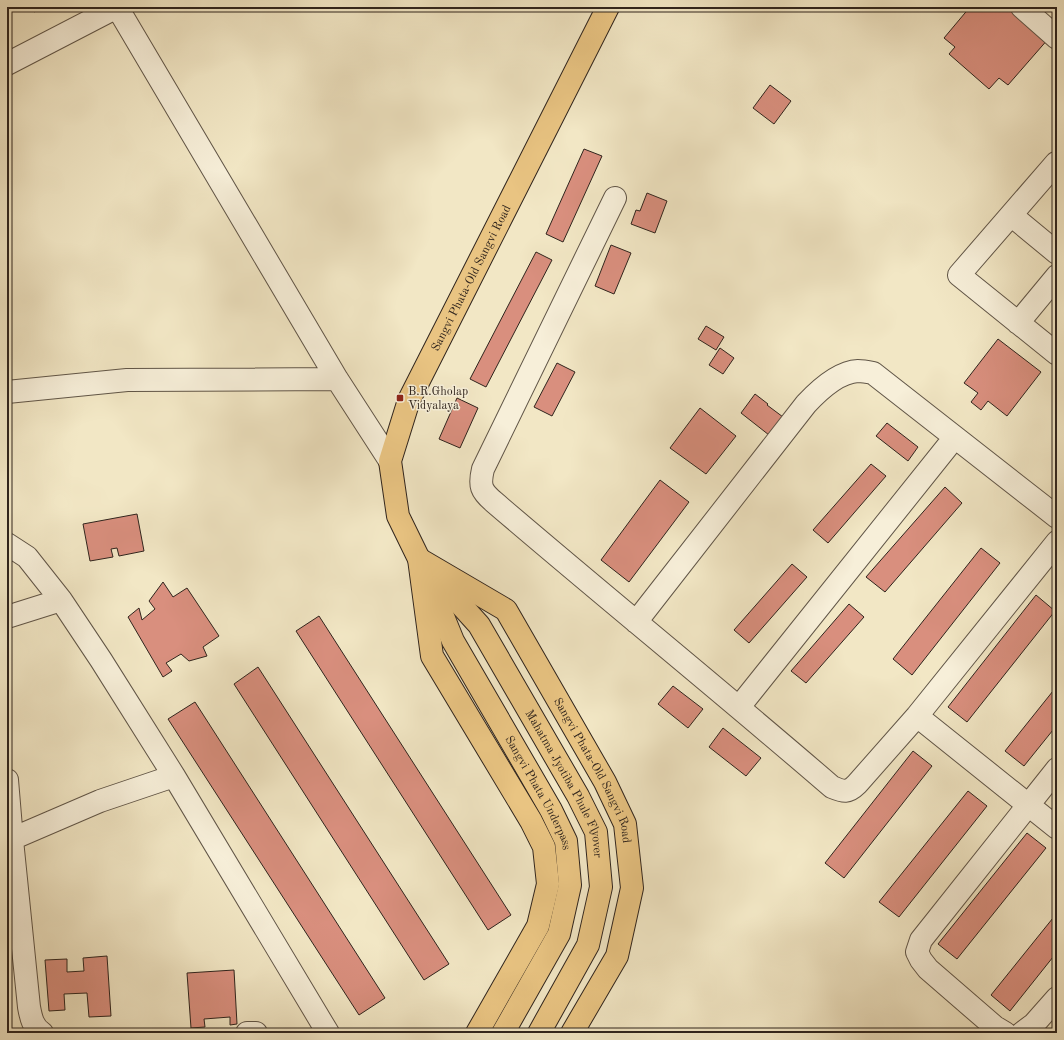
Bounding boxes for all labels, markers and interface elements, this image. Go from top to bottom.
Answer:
street label: Sangvi Phata-Old Sangvi Road [430,203,514,353]
place label: B.R.Gholap Vidyalaya [408,386,468,412]
marker: B.R.Gholap Vidyalaya [395,393,405,403]
street label: Sangvi Phata-Old Sangvi Road [551,696,632,844]
street label: Mahatma Jyotiba Phule Flyover [522,708,603,858]
street label: Sangvi Phata Underpass [502,734,572,851]

